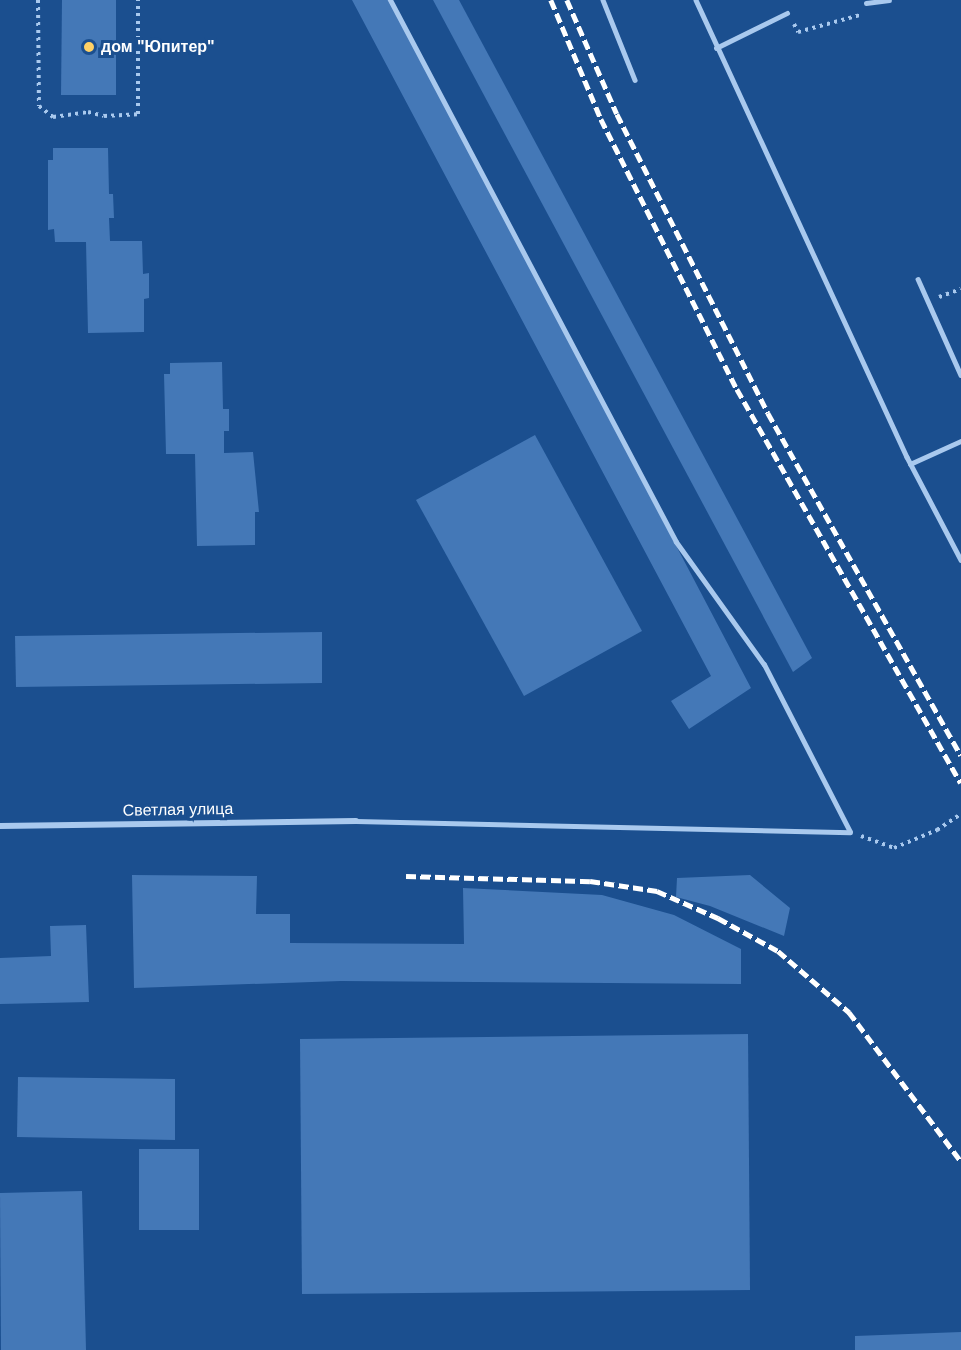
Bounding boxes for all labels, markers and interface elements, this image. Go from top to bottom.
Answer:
place label: дом "Юпитер" [101,37,215,57]
marker: дом "Юпитер" [82,40,96,54]
street label: Светлая улица [123,799,233,821]

